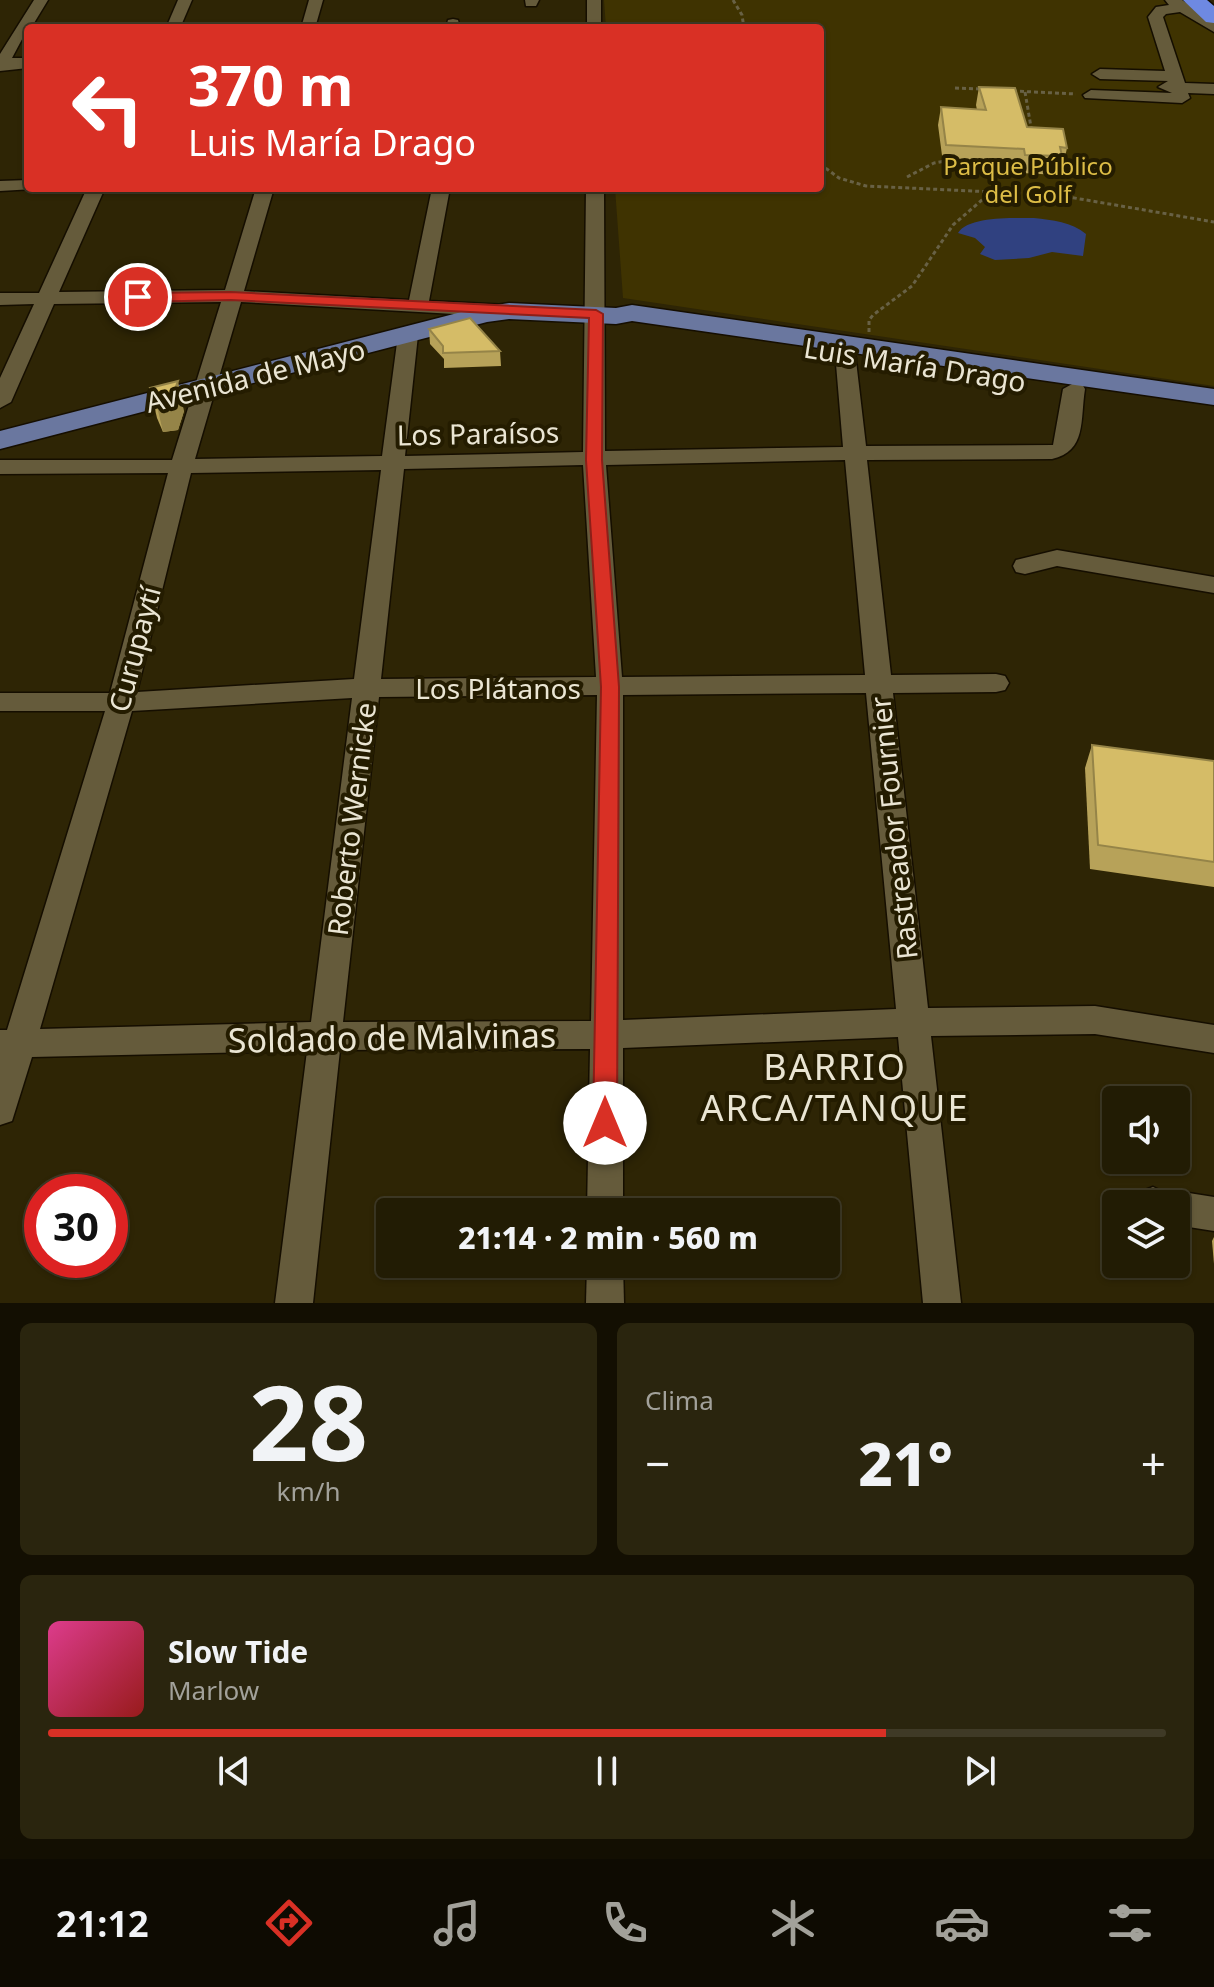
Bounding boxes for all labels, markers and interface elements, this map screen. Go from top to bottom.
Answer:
text: 370 m [188,46,353,122]
icon: left [56,56,160,160]
text: Luis María Drago [188,118,476,167]
park label: Parque Público del Golf [943,149,1113,210]
pin [104,263,172,331]
icon: arrive [116,275,160,319]
street label: Luis María Drago [801,328,1029,400]
street label: Avenida de Mayo [141,329,369,421]
street label: Los Paraísos [396,413,560,453]
street label: Curupaytí [99,581,169,716]
street label: Los Plátanos [415,669,581,707]
street label: Rastreador Fournier [860,694,926,961]
street label: Roberto Wernicke [318,700,384,938]
street label: Soldado de Malvinas [227,1011,557,1063]
district label: BARRIO ARCA/TANQUE [701,1042,969,1132]
position arrow [563,1081,647,1165]
map controls [1102,1086,1190,1278]
button: sound [1102,1086,1190,1174]
speed limit sign: 30 [24,1174,128,1278]
button: layers [1102,1190,1190,1278]
text: 21:14 · 2 min · 560 m [458,1217,758,1258]
text: 28 [249,1350,368,1491]
text: Clima [645,1382,714,1418]
text: 21° [858,1422,953,1504]
text: − [645,1433,670,1493]
text: + [1141,1433,1166,1493]
text: km/h [277,1473,340,1509]
text: Slow Tide [168,1631,308,1672]
text: Marlow [168,1672,259,1708]
icon: previous [212,1749,256,1793]
icon: pause [585,1749,629,1793]
icon: next [958,1749,1002,1793]
icon: directions [261,1895,317,1951]
icon: music [429,1895,485,1951]
icon: phone [597,1895,653,1951]
icon: climate [765,1895,821,1951]
icon: car [934,1895,990,1951]
icon: filters [1102,1895,1158,1951]
text: 21:12 [56,1899,149,1948]

